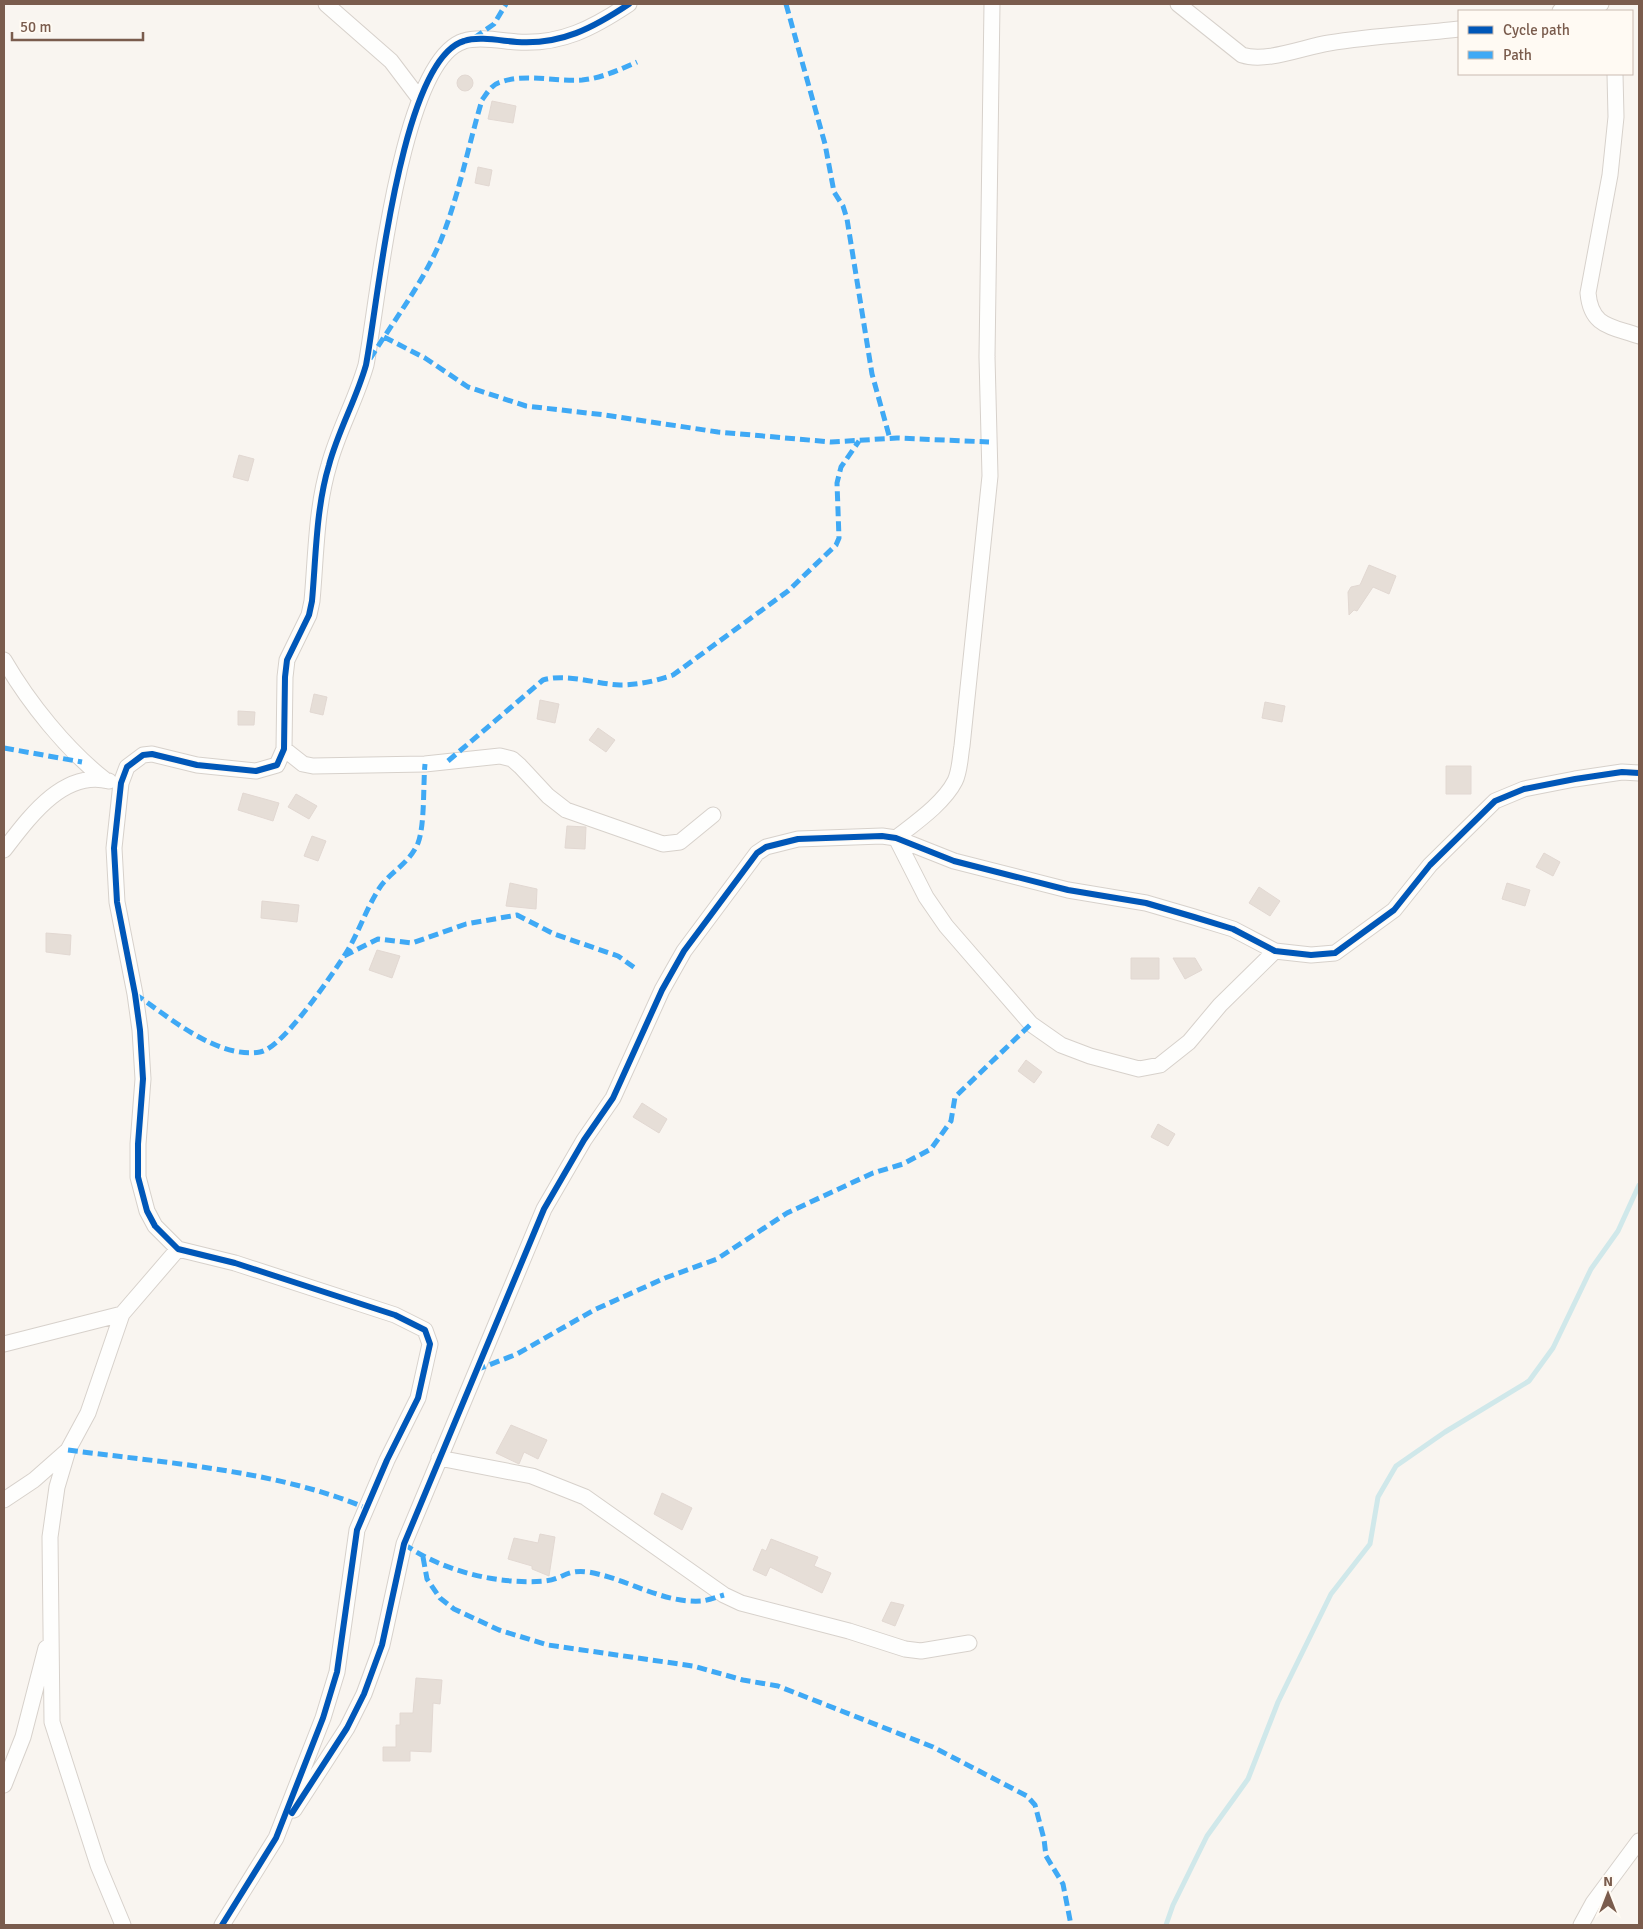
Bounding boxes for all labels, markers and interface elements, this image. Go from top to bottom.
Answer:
scale bar [12,10,144,42]
legend [1458,10,1633,75]
text: 50 m [20,18,51,36]
text: Cycle path [1503,21,1570,39]
text: Path [1503,46,1532,64]
north arrow [1583,1869,1633,1919]
text: N [1603,1873,1613,1890]

